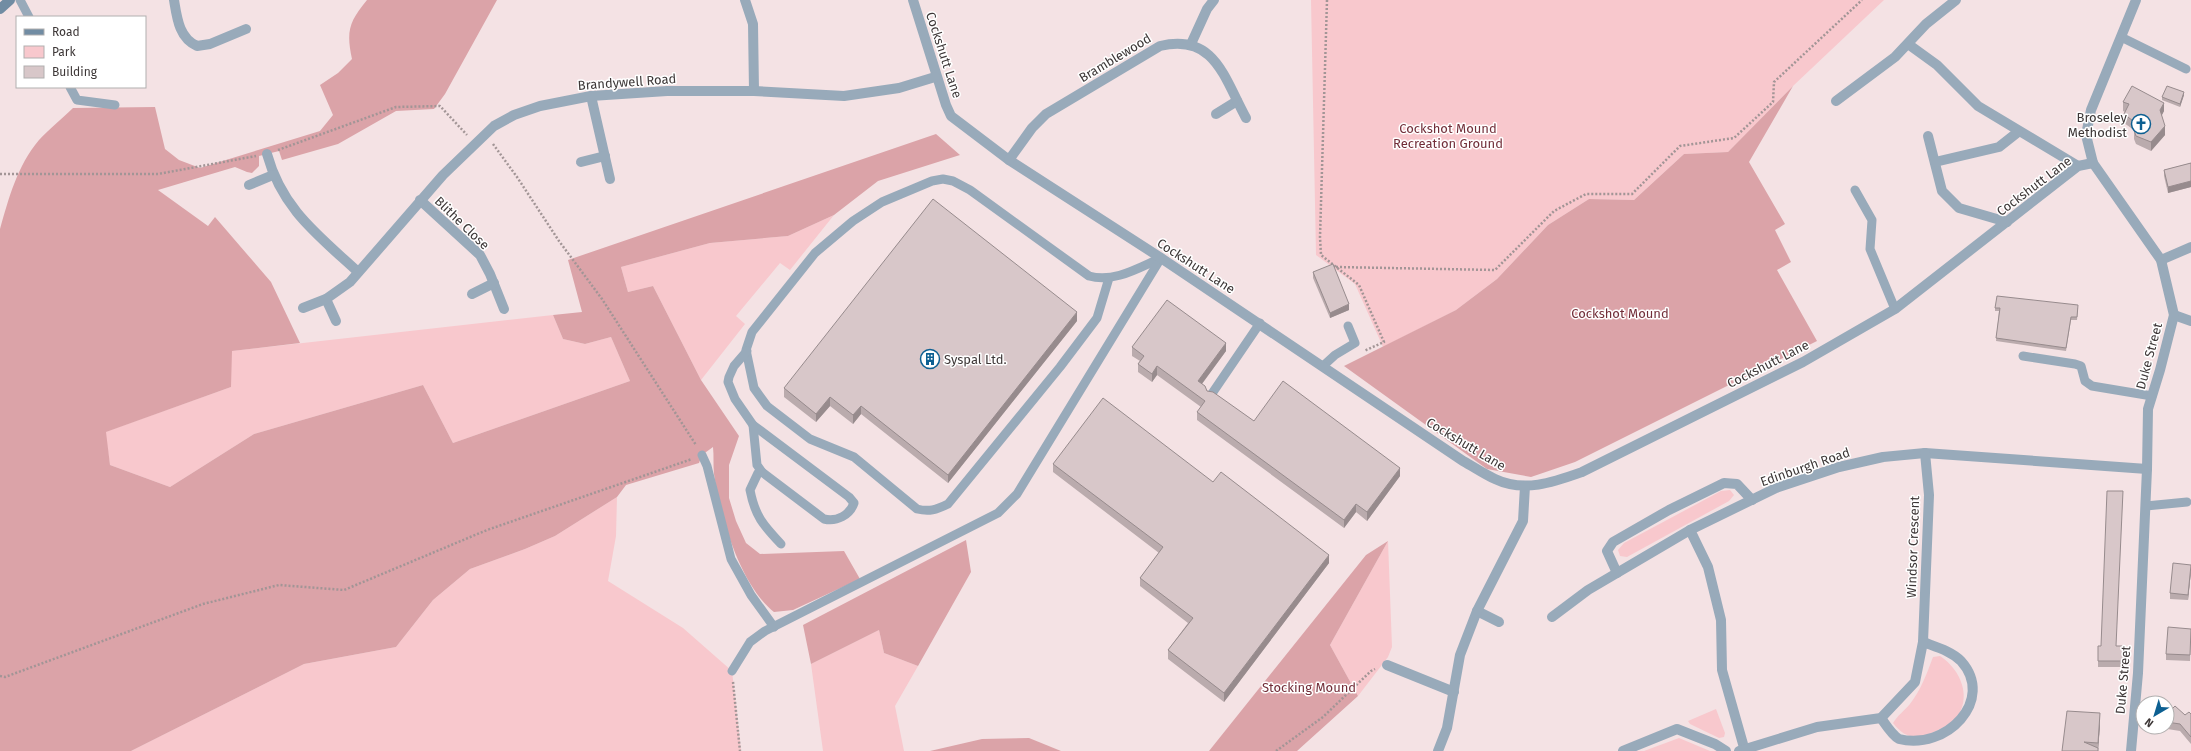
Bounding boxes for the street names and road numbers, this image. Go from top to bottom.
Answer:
street label: Cockshutt Lane [923,10,965,100]
street label: Bramblewood [1076,31,1154,85]
street label: Brandywell Road [577,71,677,93]
street label: Cockshutt Lane [1994,153,2074,219]
street label: Blithe Close [432,193,492,253]
street label: Cockshutt Lane [1154,235,1238,297]
street label: Duke Street [2133,321,2165,391]
street label: Cockshutt Lane [1725,337,1811,391]
street label: Cockshutt Lane [1424,414,1508,474]
street label: Edinburgh Road [1758,445,1852,489]
street label: Windsor Crescent [1904,495,1922,598]
street label: Duke Street [2113,645,2133,715]

